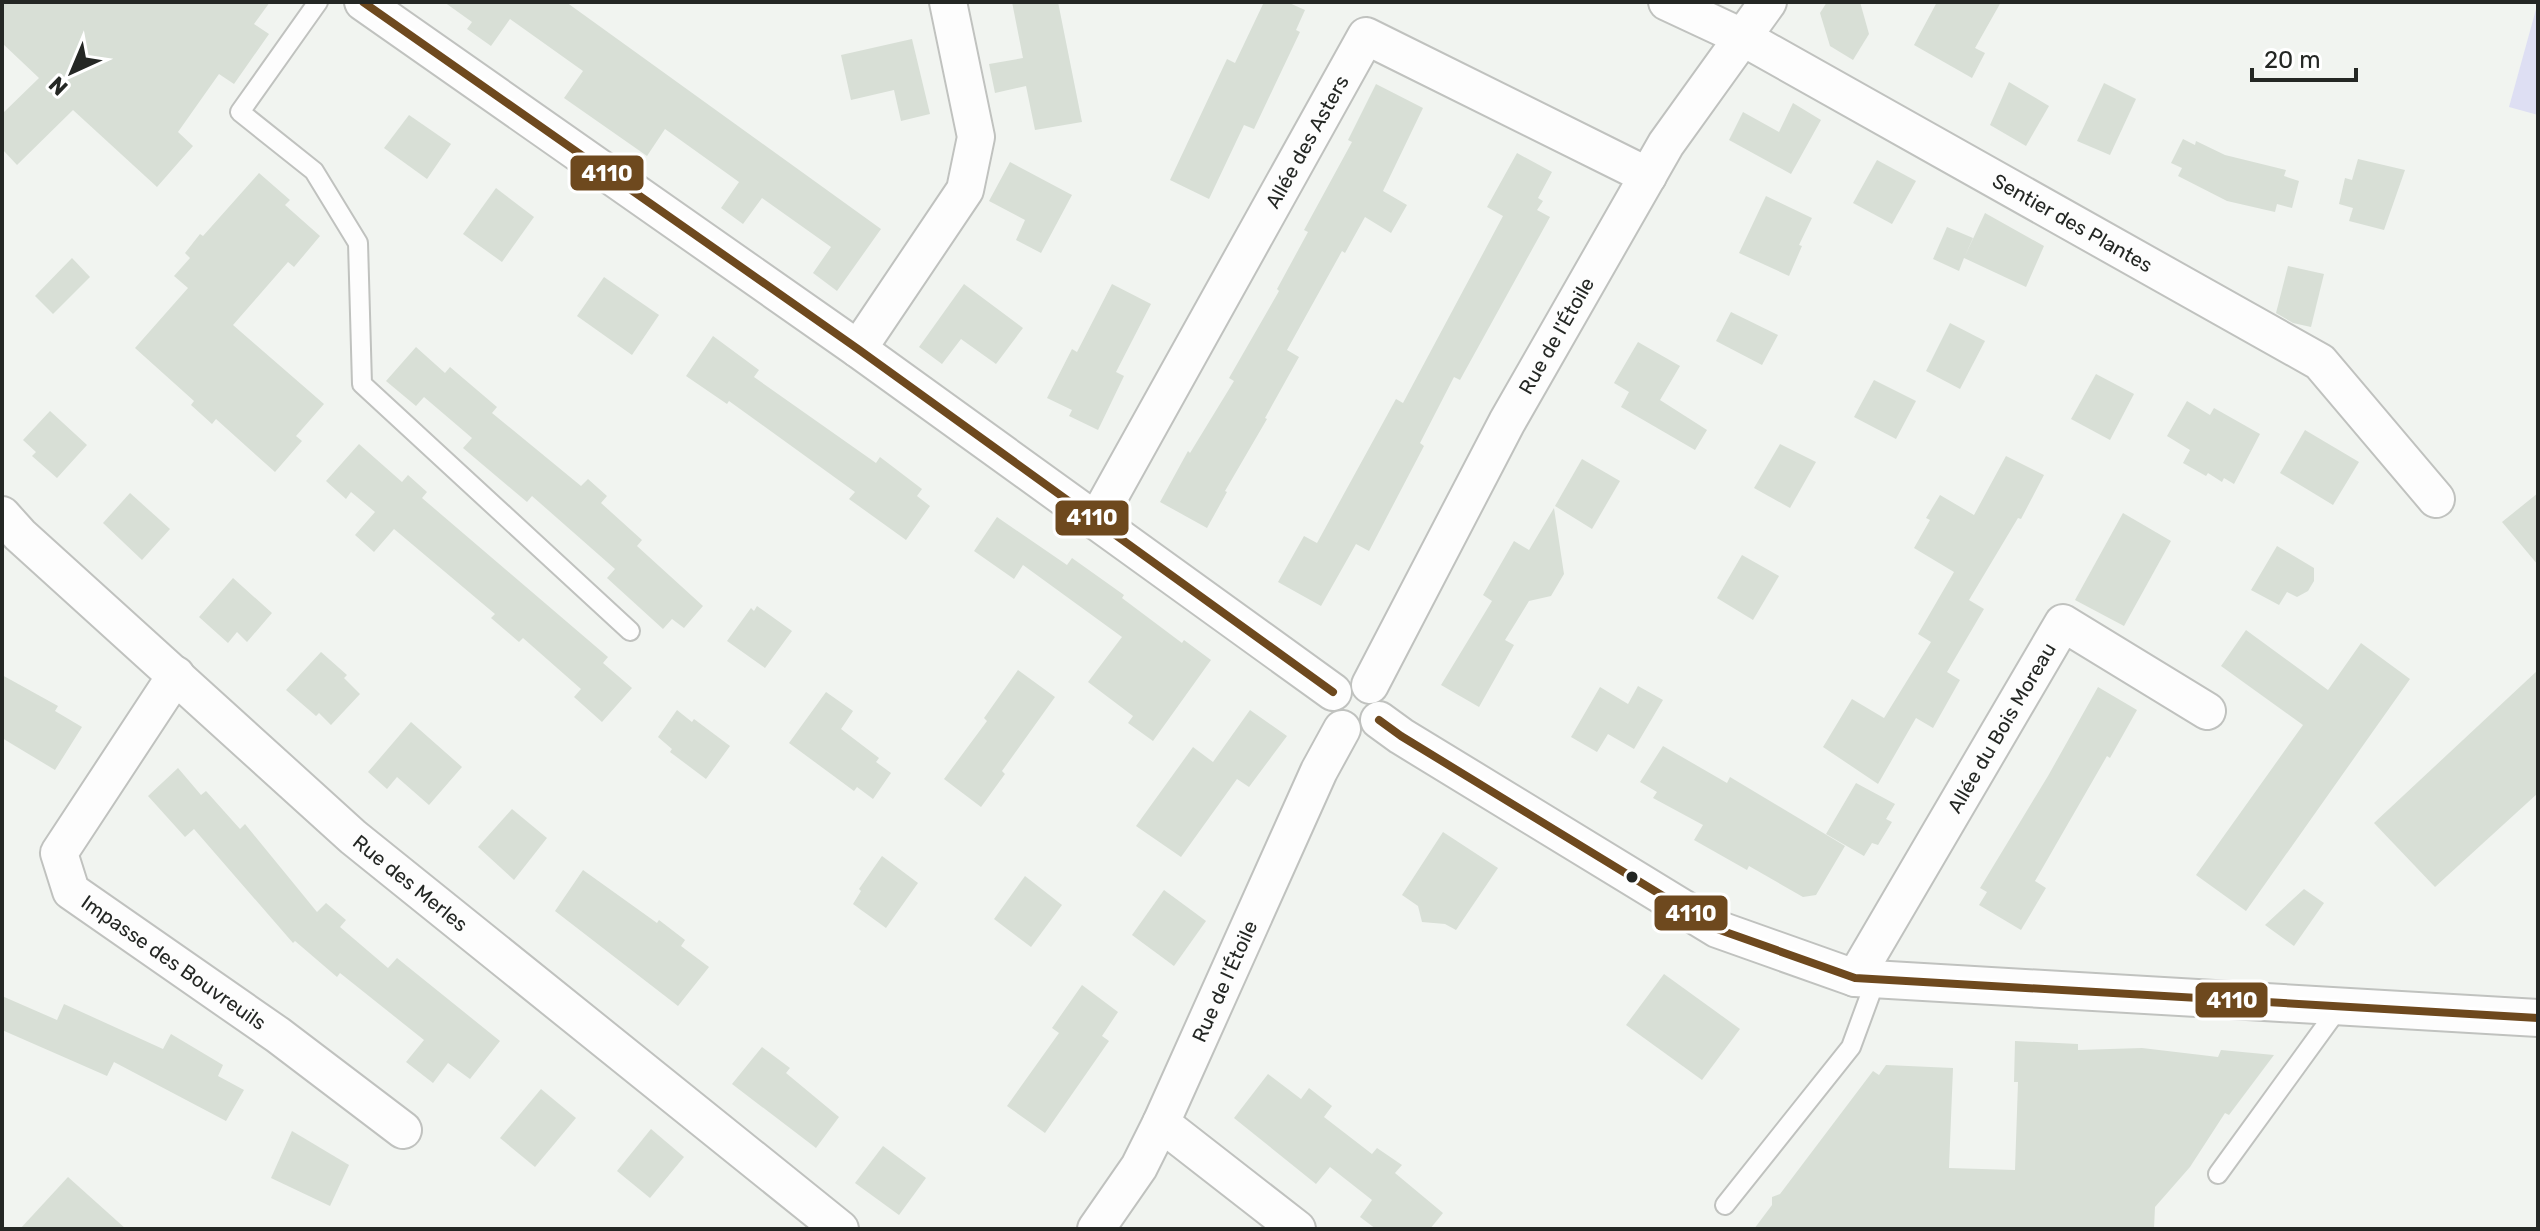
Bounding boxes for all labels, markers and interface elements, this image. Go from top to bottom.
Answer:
north arrow [32,32,112,112]
scale bar [2252,32,2356,82]
text: 20 m [2264,46,2321,74]
text: N [43,71,74,101]
street label: Allée des Asters [1260,71,1354,213]
line badge: 4110 [569,154,645,192]
text: 4110 [581,160,633,187]
street label: Sentier des Plantes [1988,168,2157,277]
street label: Rue de l'Étoile [1514,273,1599,398]
line badge: 4110 [1054,499,1130,537]
text: 4110 [1066,504,1118,531]
street label: Allée du Bois Moreau [1942,638,2061,817]
street label: Rue des Merles [348,830,473,937]
unlabelled marker [1624,869,1640,885]
street label: Impasse des Bouvreuils [77,890,271,1035]
line badge: 4110 [1653,894,1729,932]
text: 4110 [1665,900,1717,927]
street label: Rue de l'Étoile [1187,917,1262,1046]
line badge: 4110 [2194,981,2269,1019]
text: 4110 [2206,987,2258,1014]

